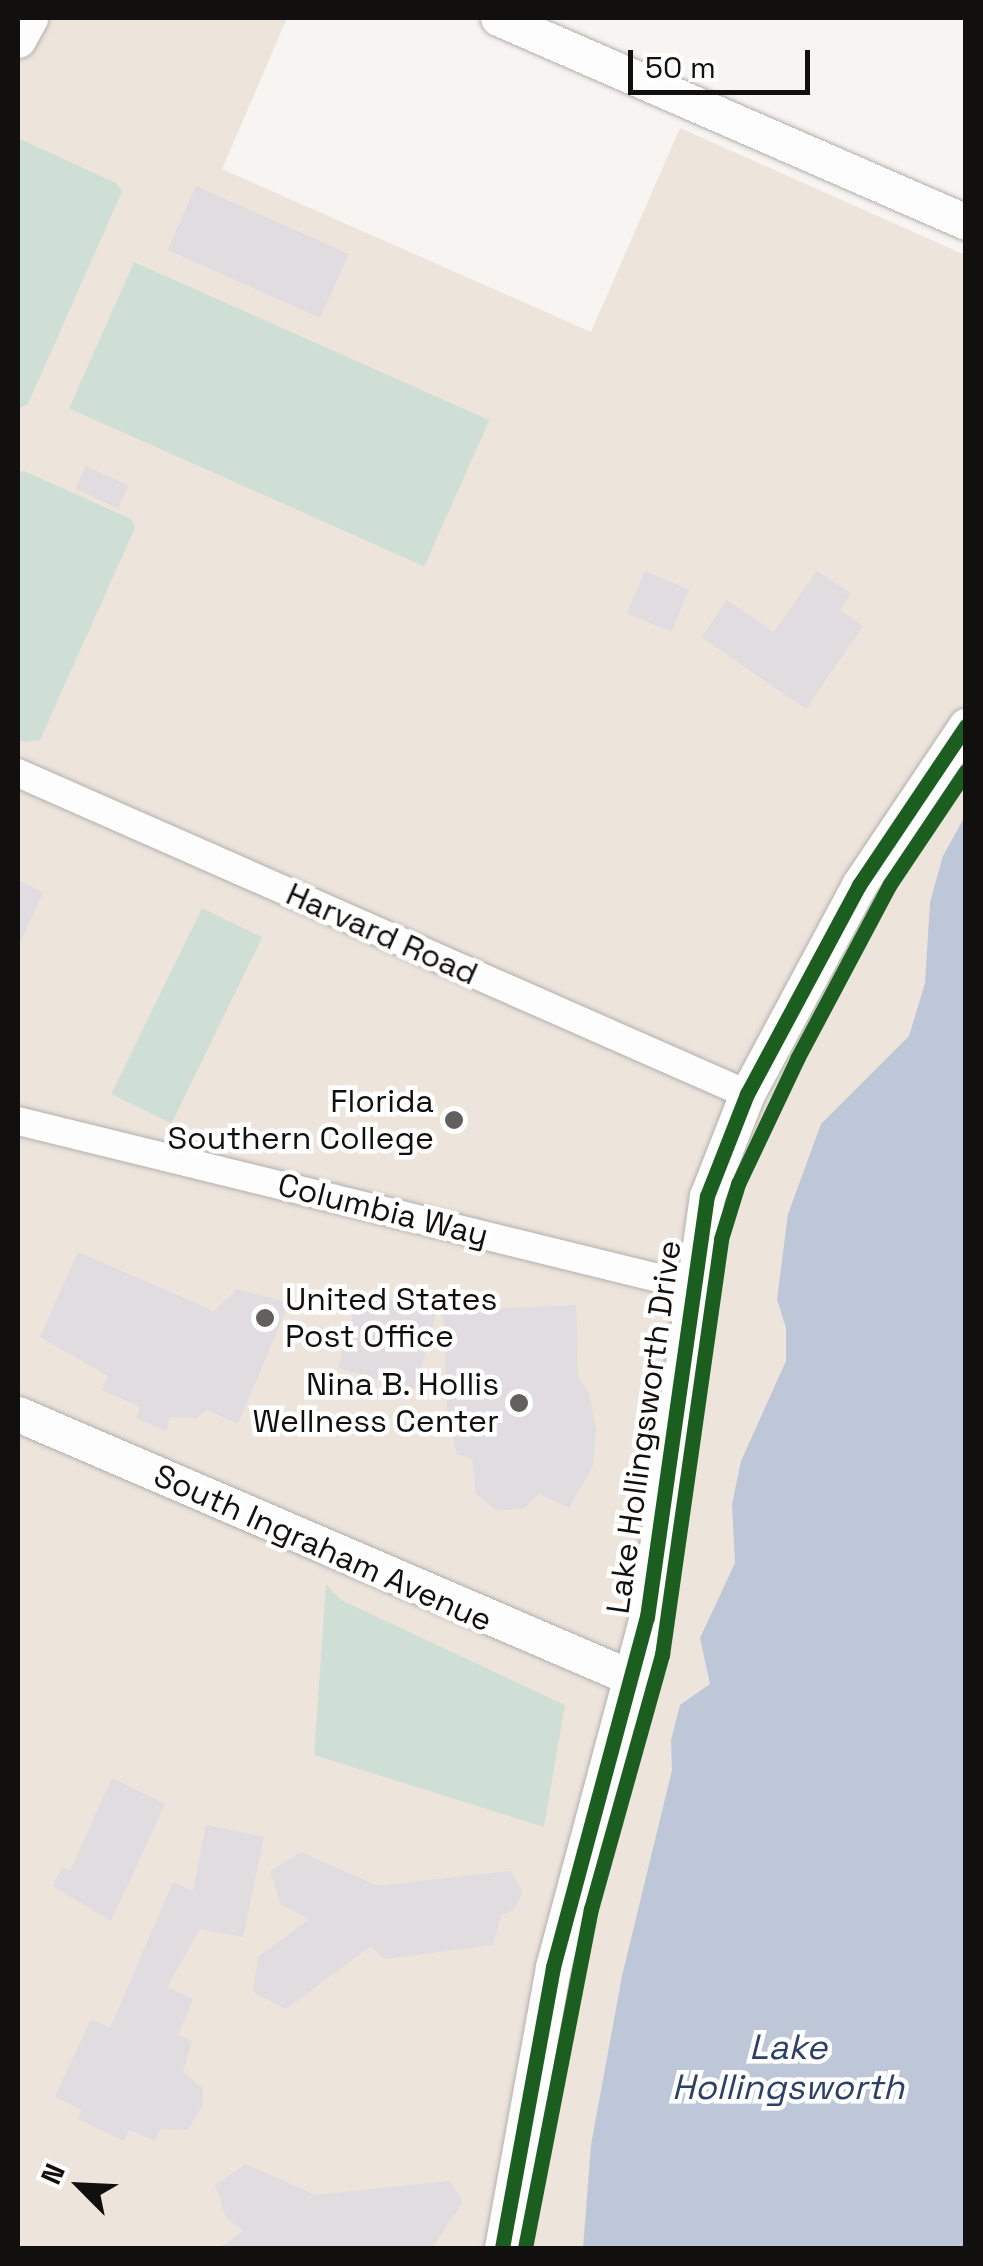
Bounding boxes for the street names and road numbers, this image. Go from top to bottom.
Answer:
street label: Harvard Road [280,875,484,993]
street label: Columbia Way [274,1165,492,1255]
street label: Lake Hollingsworth Drive [599,1238,689,1616]
street label: South Ingraham Avenue [148,1456,498,1640]

